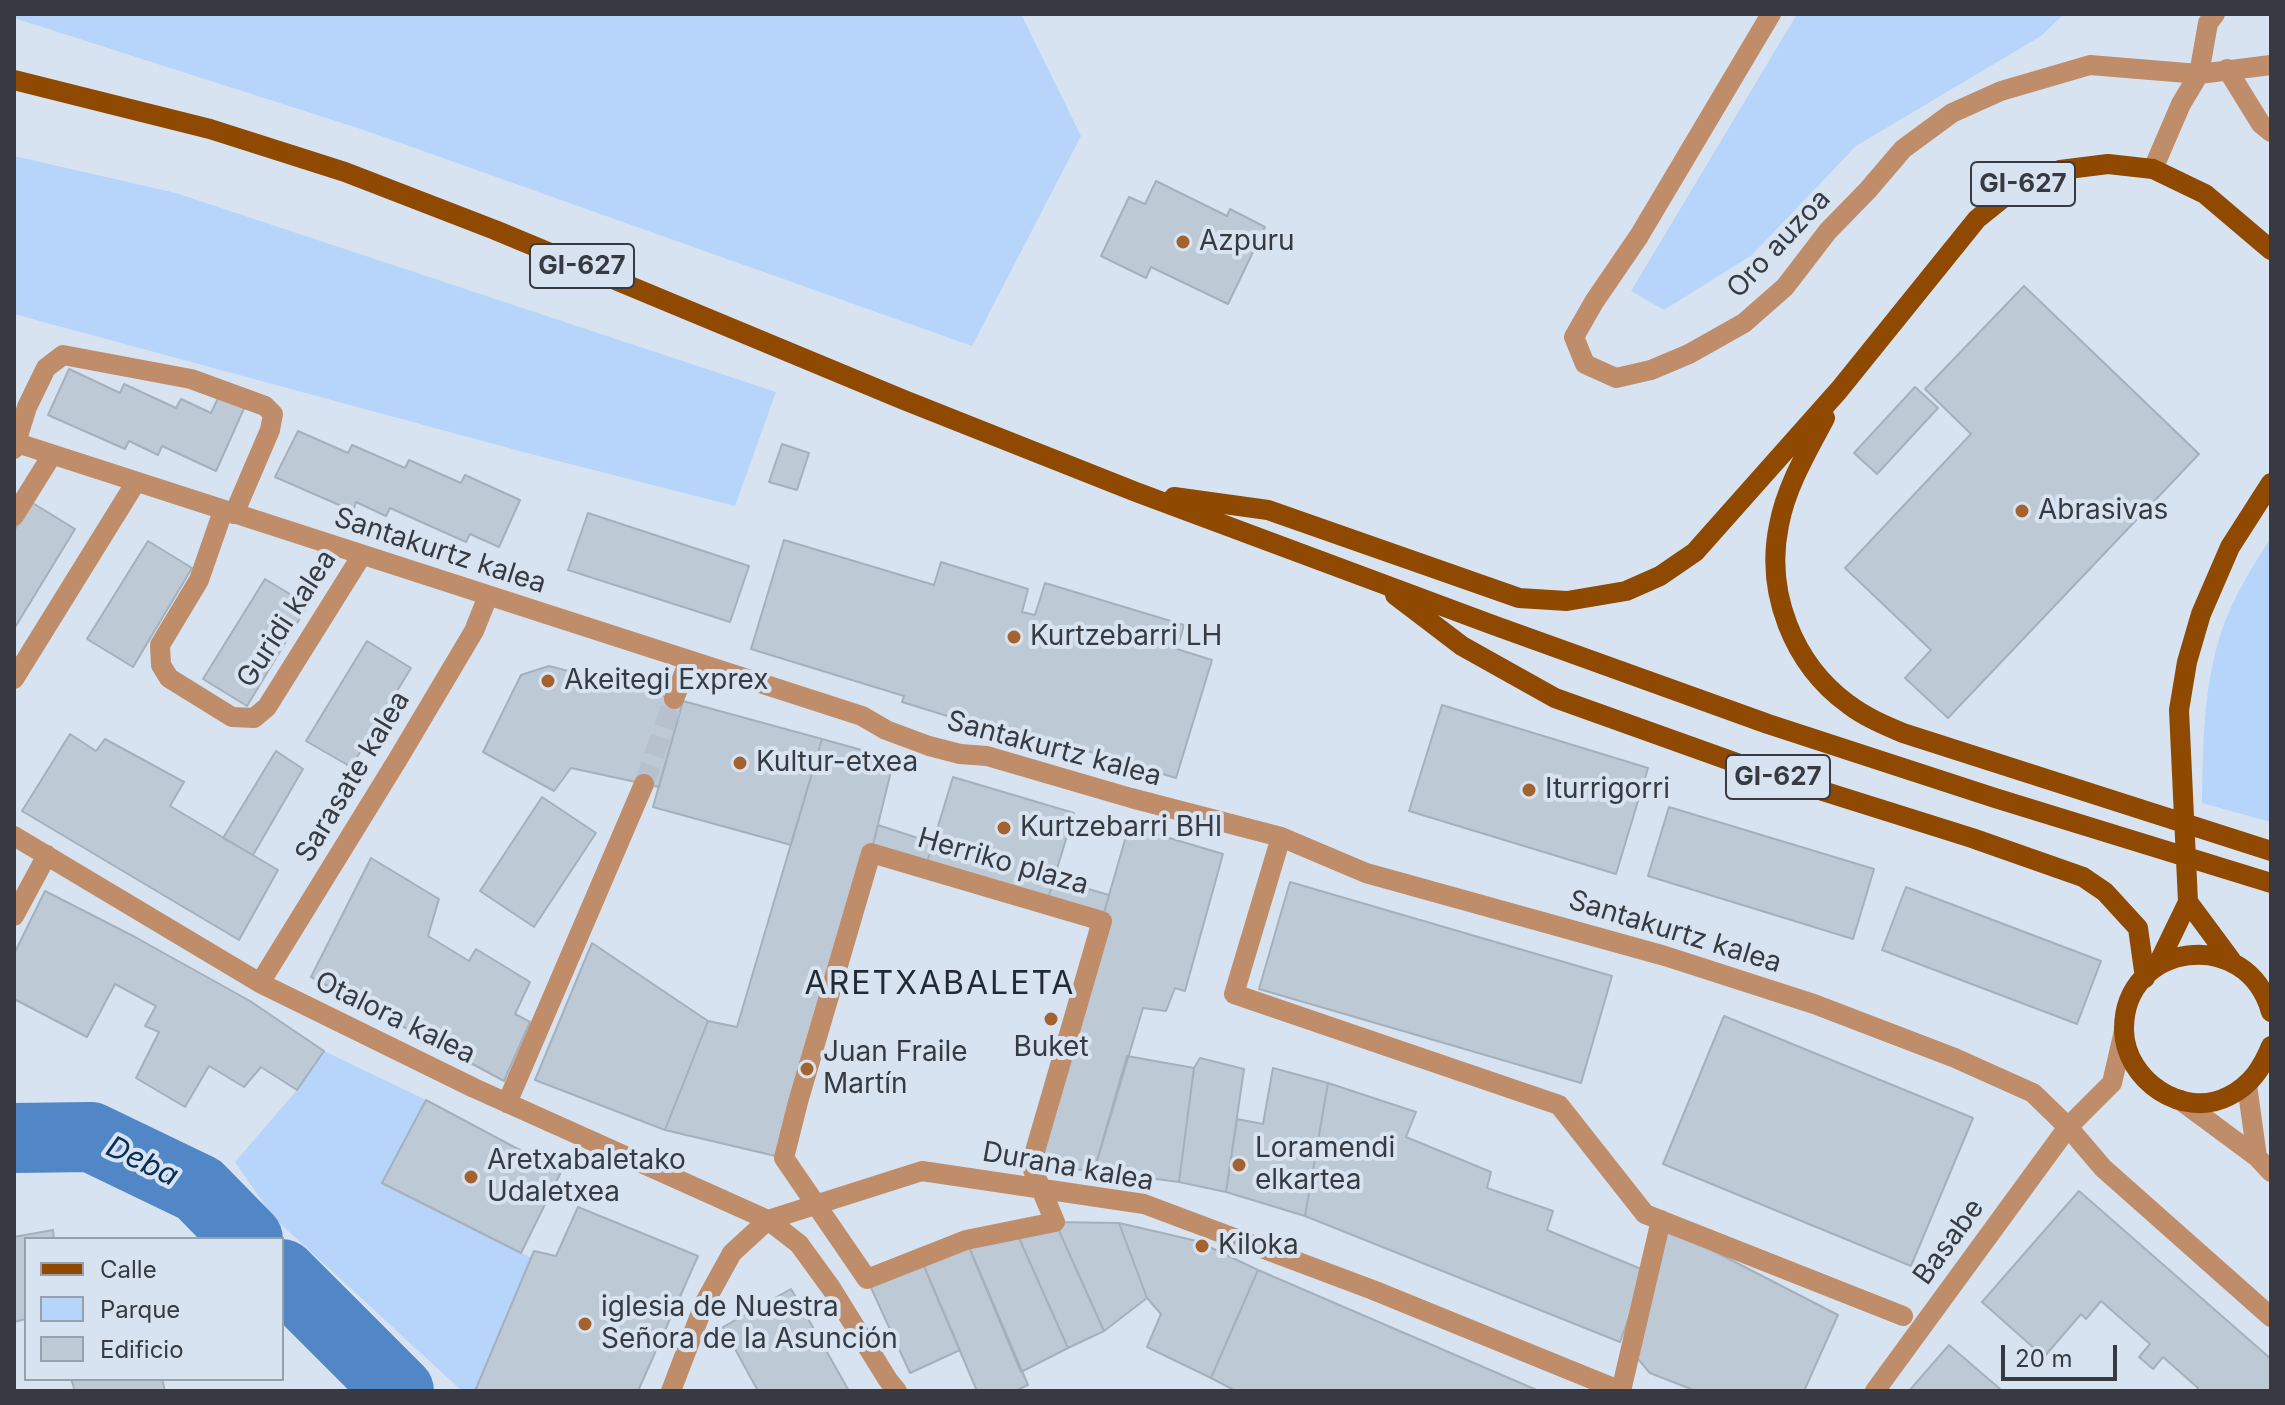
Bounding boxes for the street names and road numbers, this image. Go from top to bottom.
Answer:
road number: GI-627 [1971,162,2075,206]
street label: Oro auzoa [1720,183,1838,305]
road number: GI-627 [530,244,634,288]
street label: Santakurtz kalea [330,501,550,601]
street label: Guridi kalea [230,544,344,694]
street label: Sarasate kalea [289,685,417,869]
street label: Santakurtz kalea [943,704,1165,794]
road number: GI-627 [1726,755,1830,799]
street label: Herriko plaza [914,822,1092,902]
street label: Santakurtz kalea [1564,884,1786,980]
street label: Otalora kalea [309,965,481,1071]
street label: Durana kalea [980,1135,1156,1199]
street label: Basabe [1907,1192,1991,1292]

